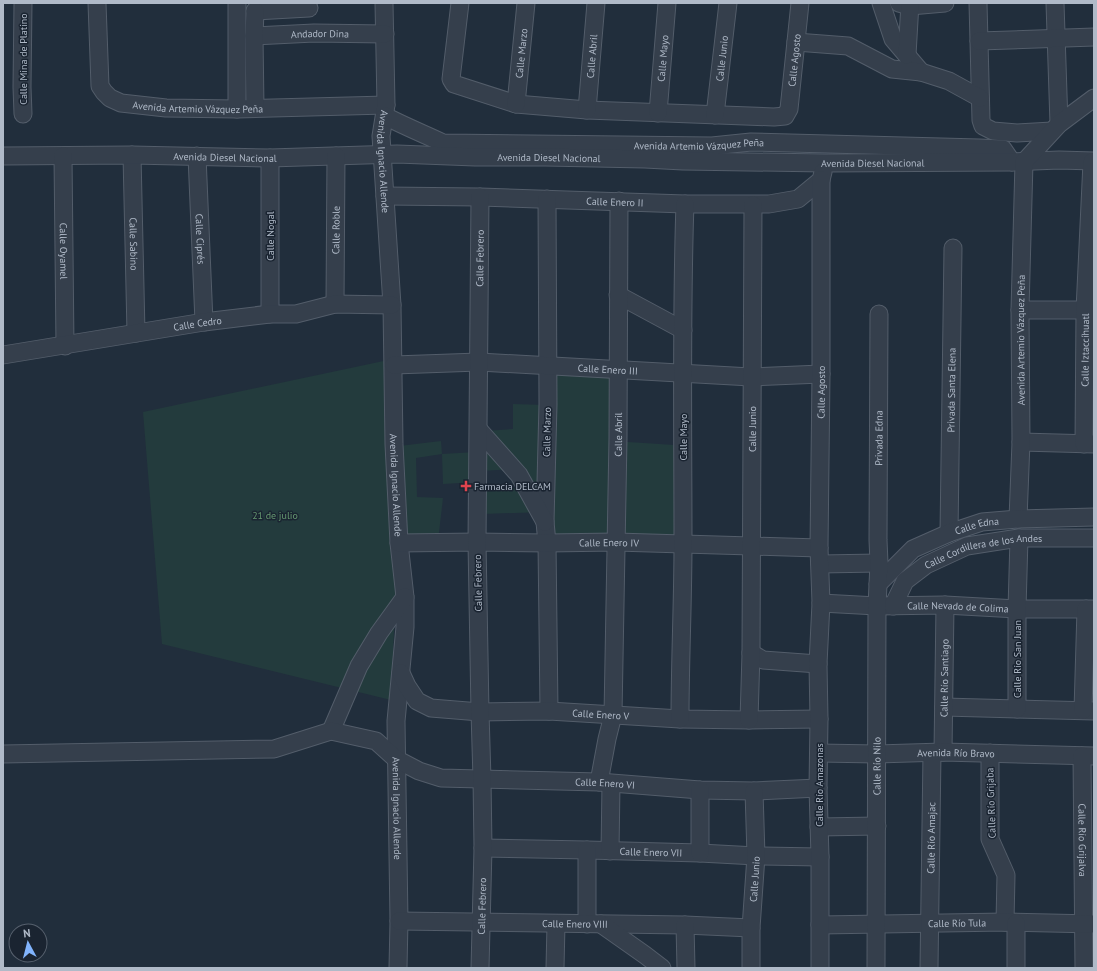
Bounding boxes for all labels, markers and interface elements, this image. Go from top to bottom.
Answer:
street label: Calle Mina de Platino [17,13,30,105]
street label: Andador Dina [291,26,349,41]
street label: Calle Marzo [512,28,530,79]
street label: Calle Agosto [785,33,803,87]
street label: Calle Abril [583,34,600,79]
street label: Calle Mayo [654,34,671,82]
street label: Calle Junio [712,35,731,82]
street label: Avenida Artemio Vázquez Peña [132,98,263,116]
street label: Avenida Ignacio Allende [374,109,392,213]
street label: Avenida Artemio Vázquez Peña [634,135,764,153]
street label: Avenida Diesel Nacional [173,149,277,165]
street label: Avenida Diesel Nacional [497,150,601,165]
street label: Avenida Diesel Nacional [821,156,925,170]
street label: Calle Enero II [586,194,644,209]
street label: Calle Roble [329,206,342,254]
street label: Calle Nogal [264,211,277,261]
street label: Calle Ciprés [193,213,208,265]
street label: Calle Sabino [127,217,141,271]
street label: Calle Oyamel [57,223,71,279]
street label: Calle Febrero [473,230,486,287]
street label: Avenida Artemio Vázquez Peña [1013,275,1027,405]
street label: Calle Cedro [172,313,222,333]
street label: Calle Iztaccíhuatl [1078,313,1091,387]
street label: Privada Santa Elena [944,347,958,433]
street label: Calle Enero III [577,361,638,377]
street label: Calle Agosto [814,366,828,419]
street label: Calle Junio [745,406,759,452]
street label: Calle Marzo [540,407,554,457]
street label: Privada Edna [872,410,885,466]
street label: Calle Abril [611,412,625,457]
street label: Calle Mayo [677,414,690,460]
street label: Avenida Ignacio Allende [387,434,405,537]
place label: Farmacia DELCAM [474,480,551,493]
marker: Farmacia DELCAM [461,481,471,491]
park label: 21 de julio [252,509,298,522]
street label: Calle Edna [953,514,1000,537]
street label: Calle Cordillera de los Andes [922,532,1042,571]
street label: Calle Enero IV [579,535,640,549]
street label: Calle Febrero [471,554,485,612]
street label: Calle Nevado de Colima [907,598,1009,615]
street label: Calle Río San Juan [1011,620,1024,698]
street label: Calle Río Santiago [937,639,951,717]
street label: Calle Enero V [572,706,630,722]
street label: Calle Río Nilo [870,737,883,795]
street label: Calle Río Amazonas [813,743,826,827]
street label: Avenida Río Bravo [917,745,995,760]
street label: Avenida Ignacio Allende [390,757,405,860]
street label: Calle Río Grijaba [983,767,999,839]
street label: Calle Enero VI [575,775,635,791]
street label: Calle Río Amajac [924,802,938,874]
street label: Calle Río Grijalva [1076,803,1090,877]
street label: Calle Enero VII [619,844,683,859]
street label: Calle Junio [746,856,762,903]
street label: Calle Febrero [474,877,489,935]
street label: Calle Río Tula [928,916,986,930]
street label: Calle Enero VIII [542,917,608,930]
north arrow [8,923,48,963]
text: N [22,926,31,940]

